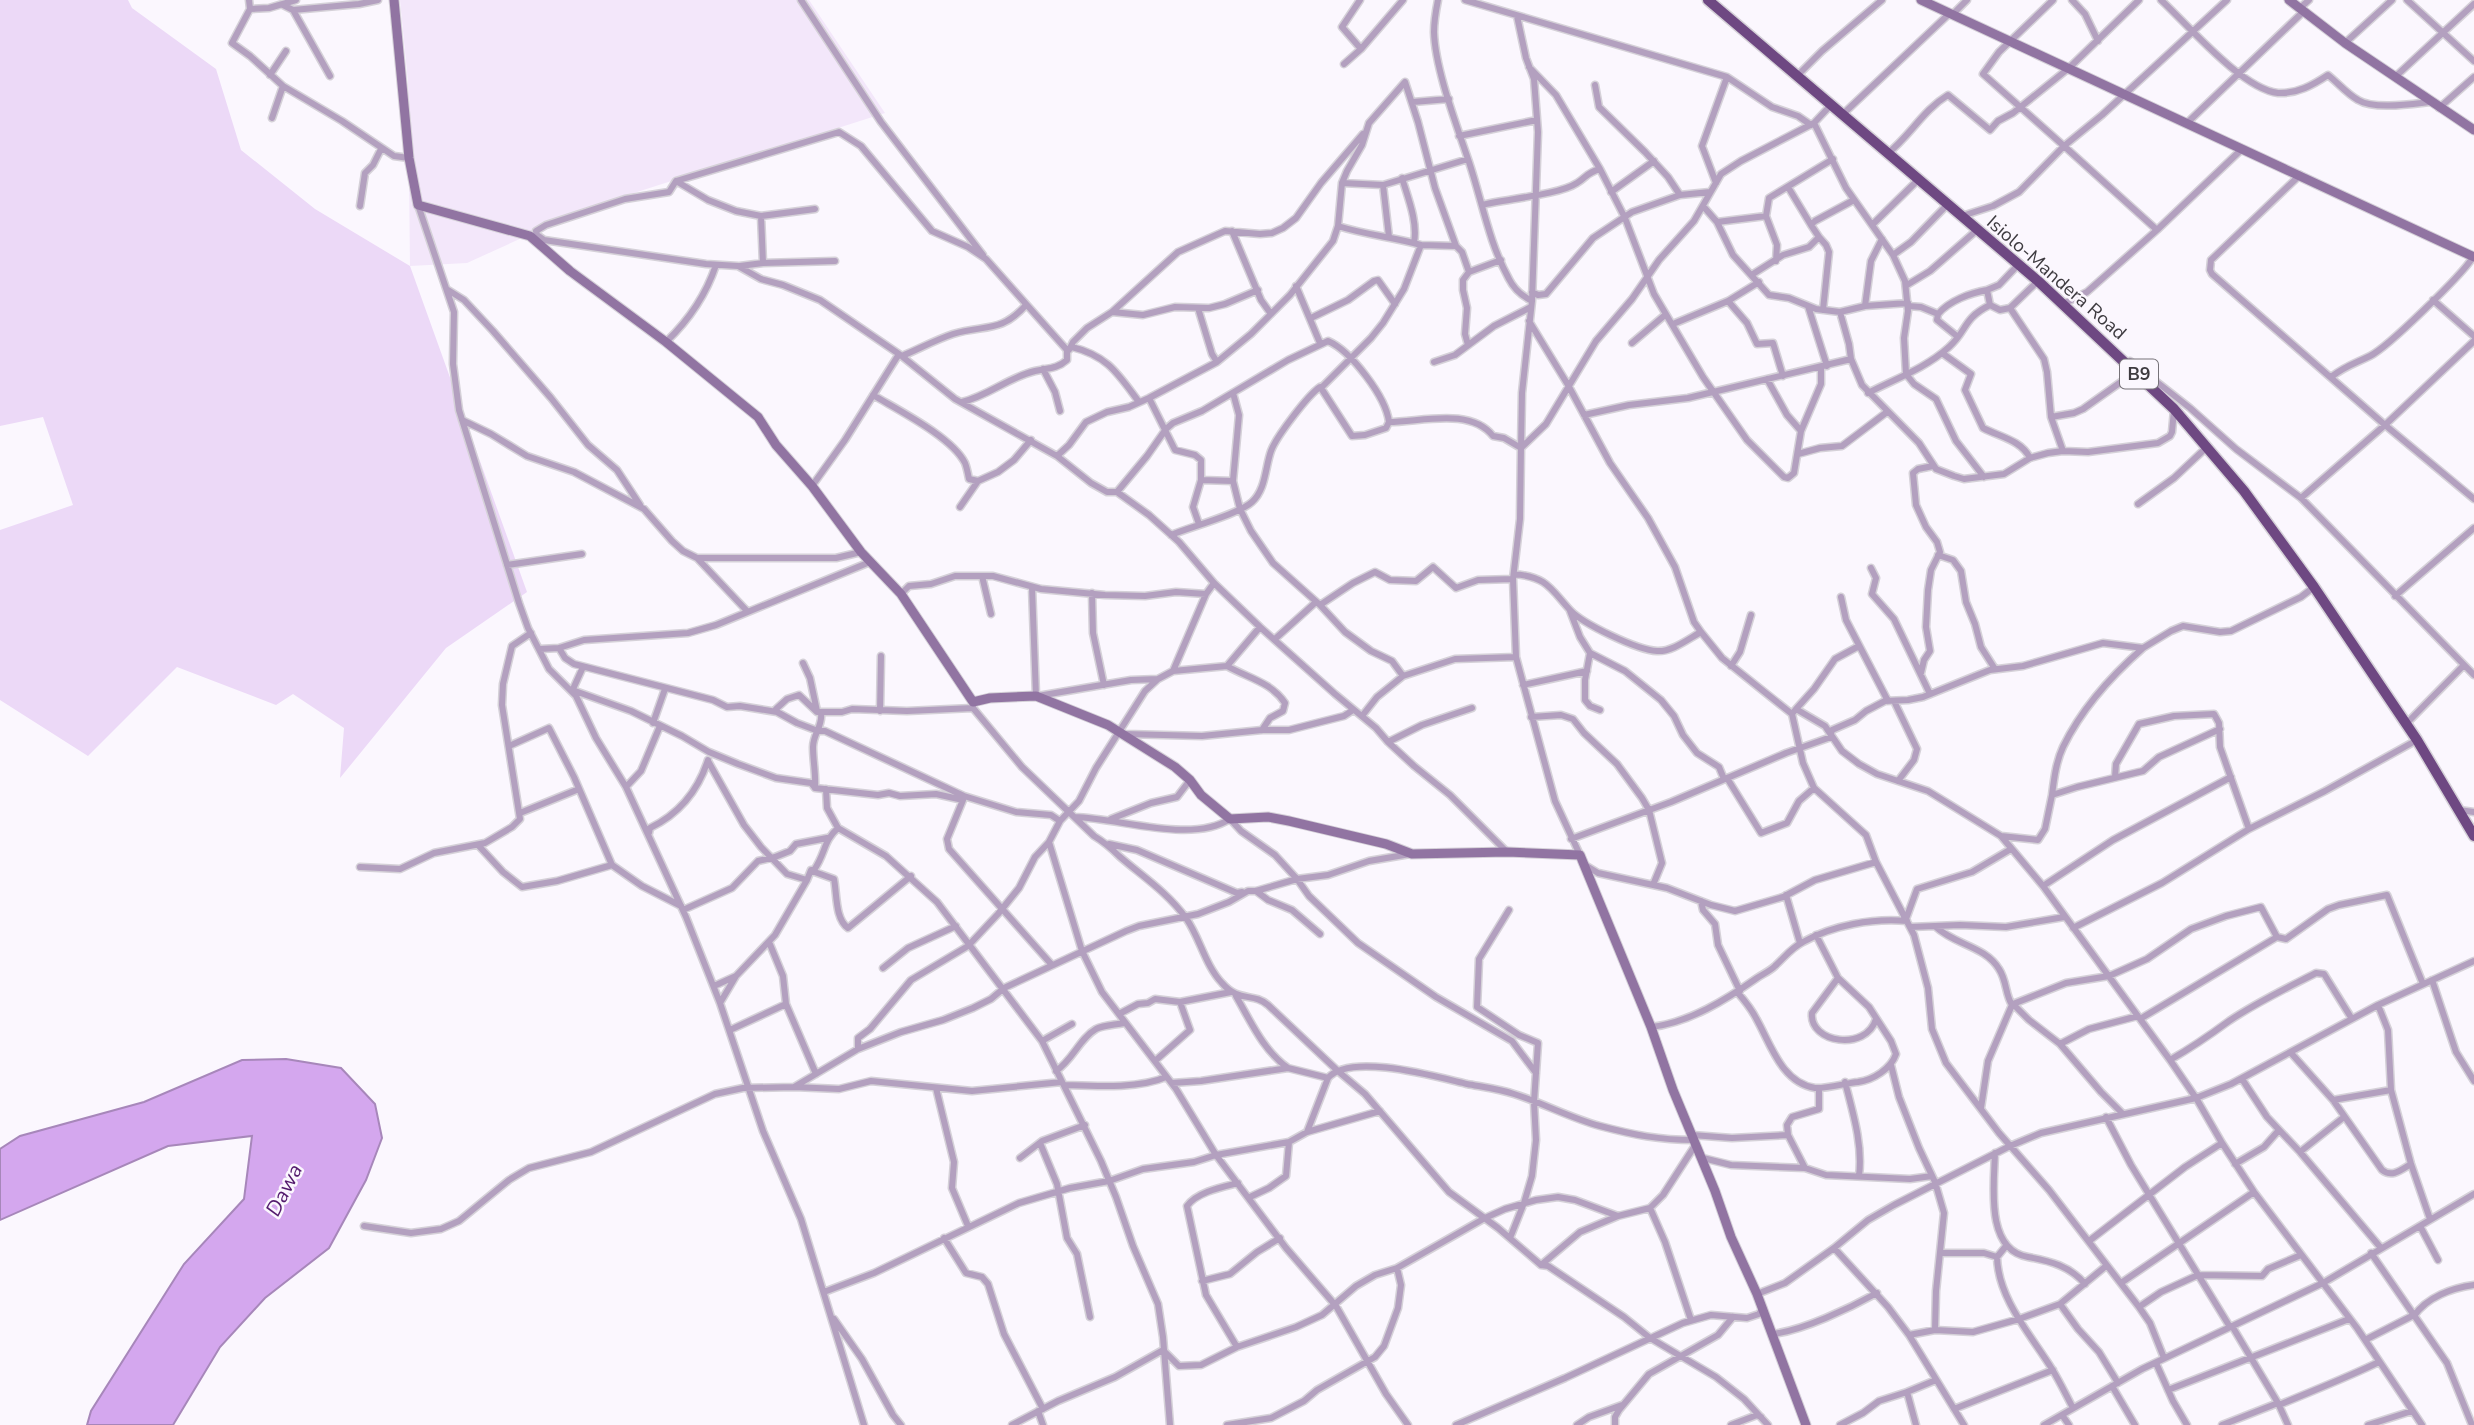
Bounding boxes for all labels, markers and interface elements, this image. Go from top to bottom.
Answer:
street label: Isiolo-Mandera Road [1981,210,2132,346]
road number: B9 [2120,360,2158,388]
water label: Dawa [259,1159,309,1221]

